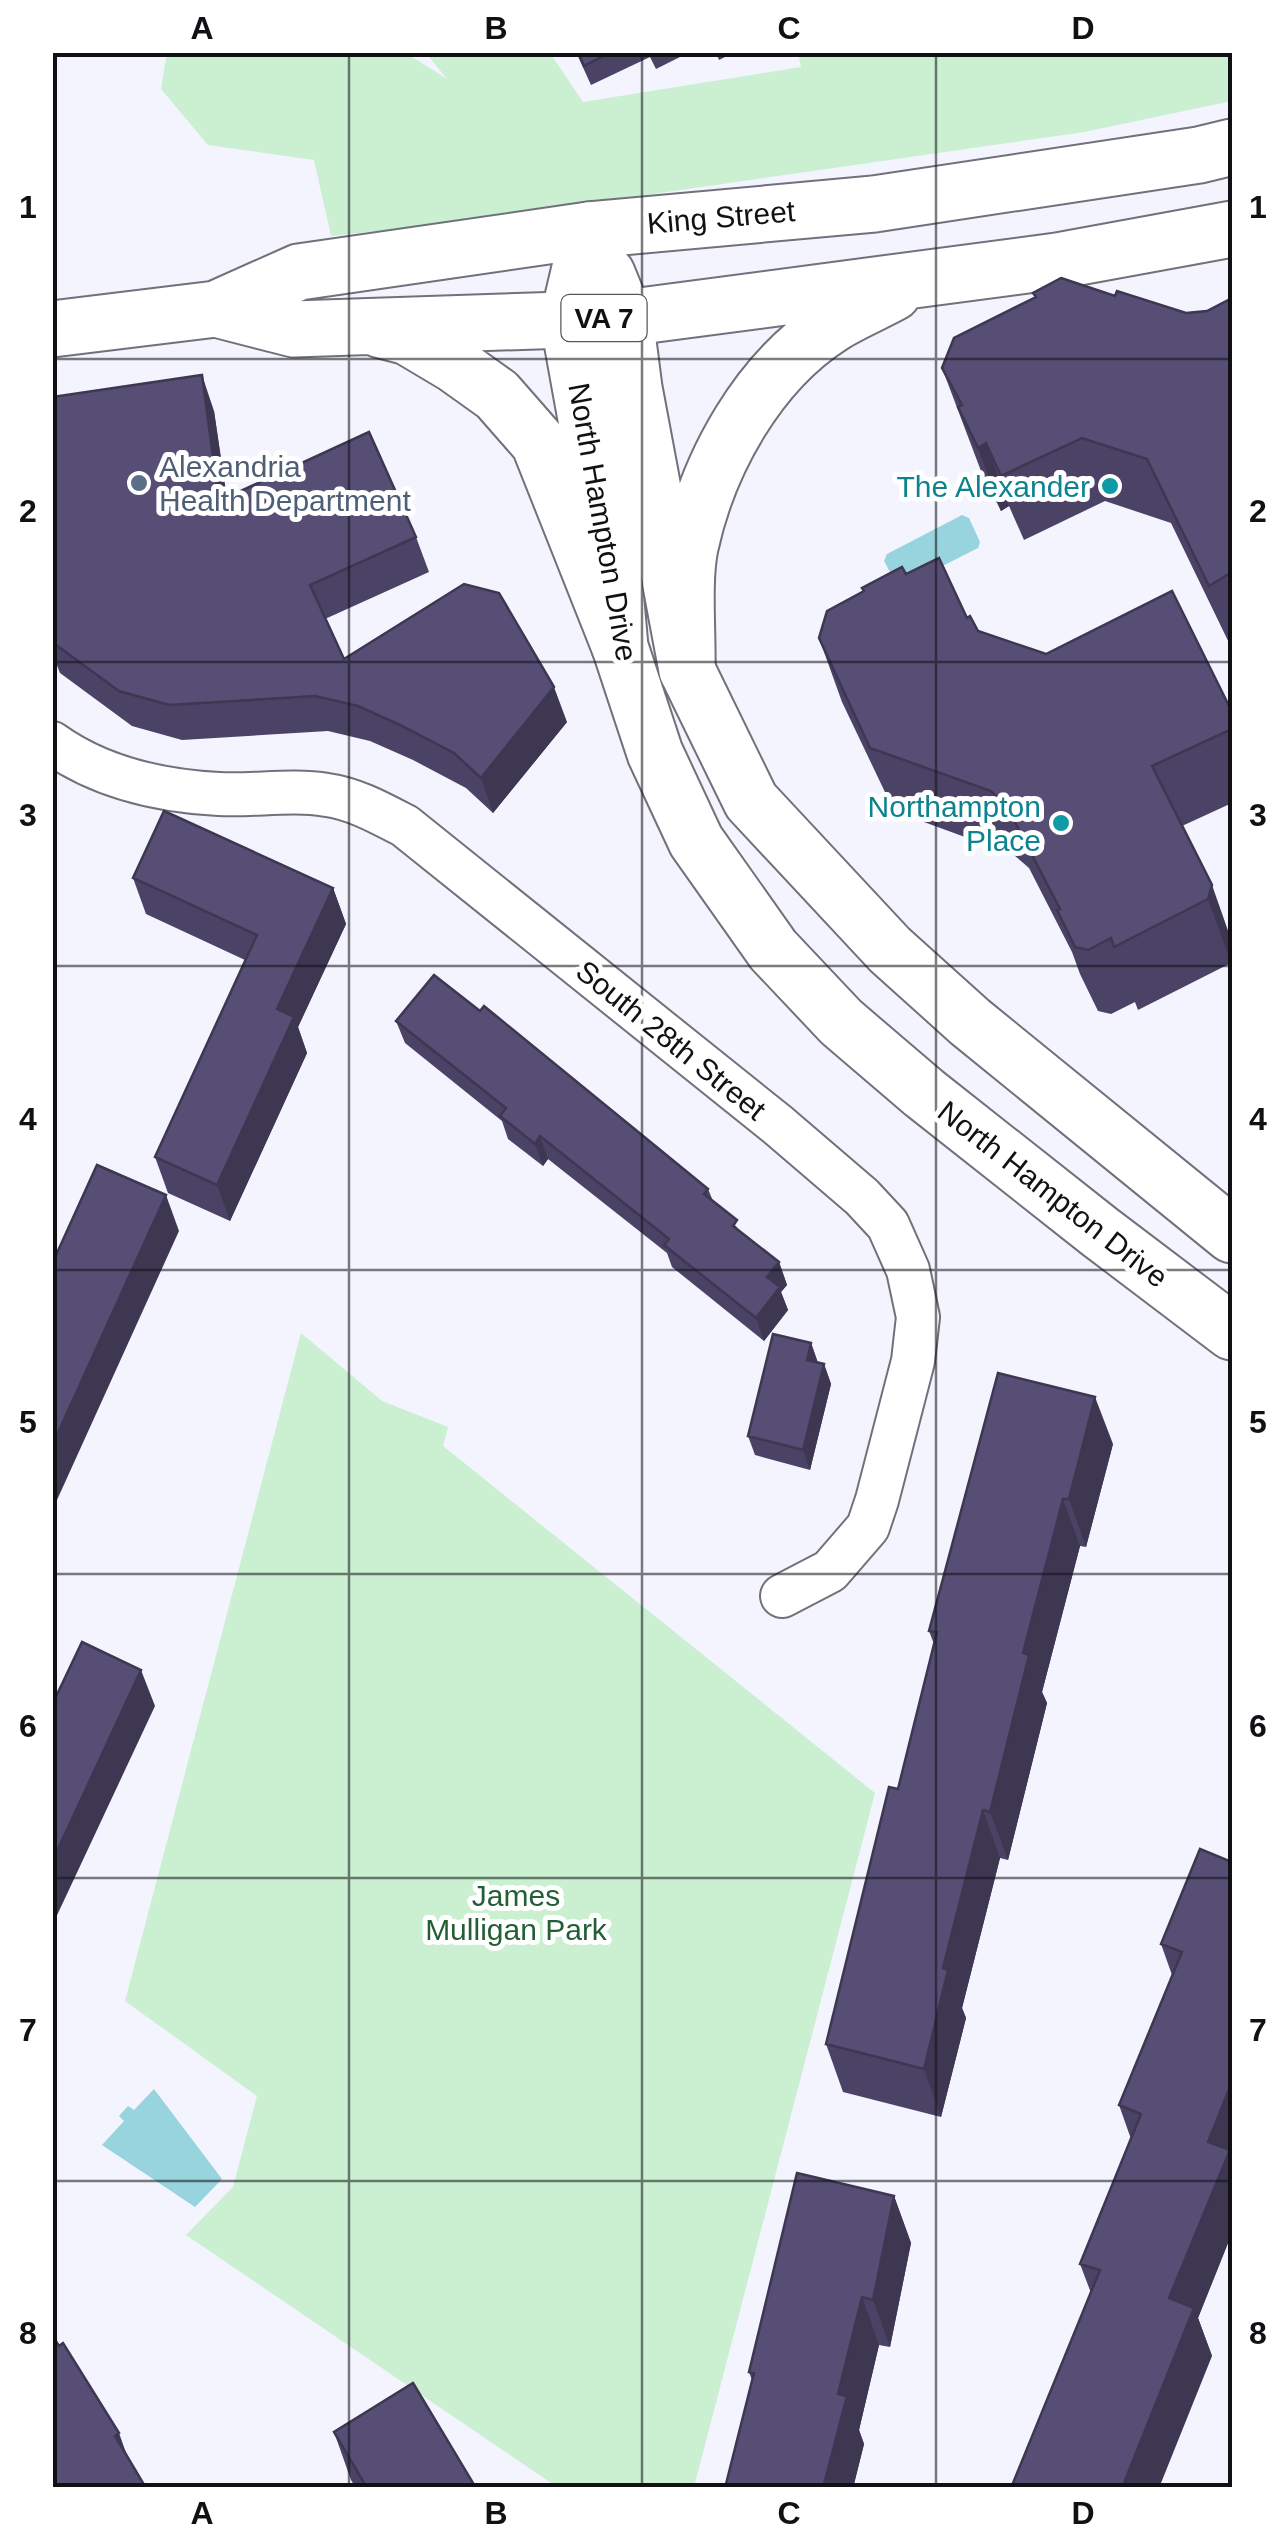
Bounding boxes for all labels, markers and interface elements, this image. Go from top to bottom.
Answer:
text: A [190,10,214,46]
text: B [484,10,508,46]
text: C [777,10,801,46]
text: D [1071,10,1095,46]
text: 1 [19,189,37,225]
text: 1 [1249,189,1267,225]
street label: King Street [646,194,797,240]
road number: VA 7 [562,295,646,341]
street label: North Hampton Drive [562,380,644,664]
place label: Alexandria Health Department [159,450,411,517]
place label: The Alexander [897,470,1090,503]
marker: Alexandria Health Department [128,472,150,494]
marker: The Alexander [1099,475,1121,497]
text: 2 [19,493,37,529]
text: 2 [1249,493,1267,529]
place label: Northampton Place [868,790,1041,857]
text: 3 [19,797,37,833]
text: 3 [1249,797,1267,833]
marker: Northampton Place [1050,812,1072,834]
street label: South 28th Street [570,954,773,1127]
street label: North Hampton Drive [932,1094,1174,1294]
text: 4 [19,1101,37,1137]
text: 4 [1249,1101,1267,1137]
text: 5 [19,1404,37,1440]
text: 5 [1249,1404,1267,1440]
text: 6 [19,1708,37,1744]
text: 6 [1249,1708,1267,1744]
park label: James Mulligan Park [425,1879,608,1946]
text: 7 [19,2012,37,2048]
text: 7 [1249,2012,1267,2048]
text: 8 [19,2315,37,2351]
text: 8 [1249,2315,1267,2351]
text: A [190,2495,214,2531]
text: B [484,2495,508,2531]
text: C [777,2495,801,2531]
text: D [1071,2495,1095,2531]

